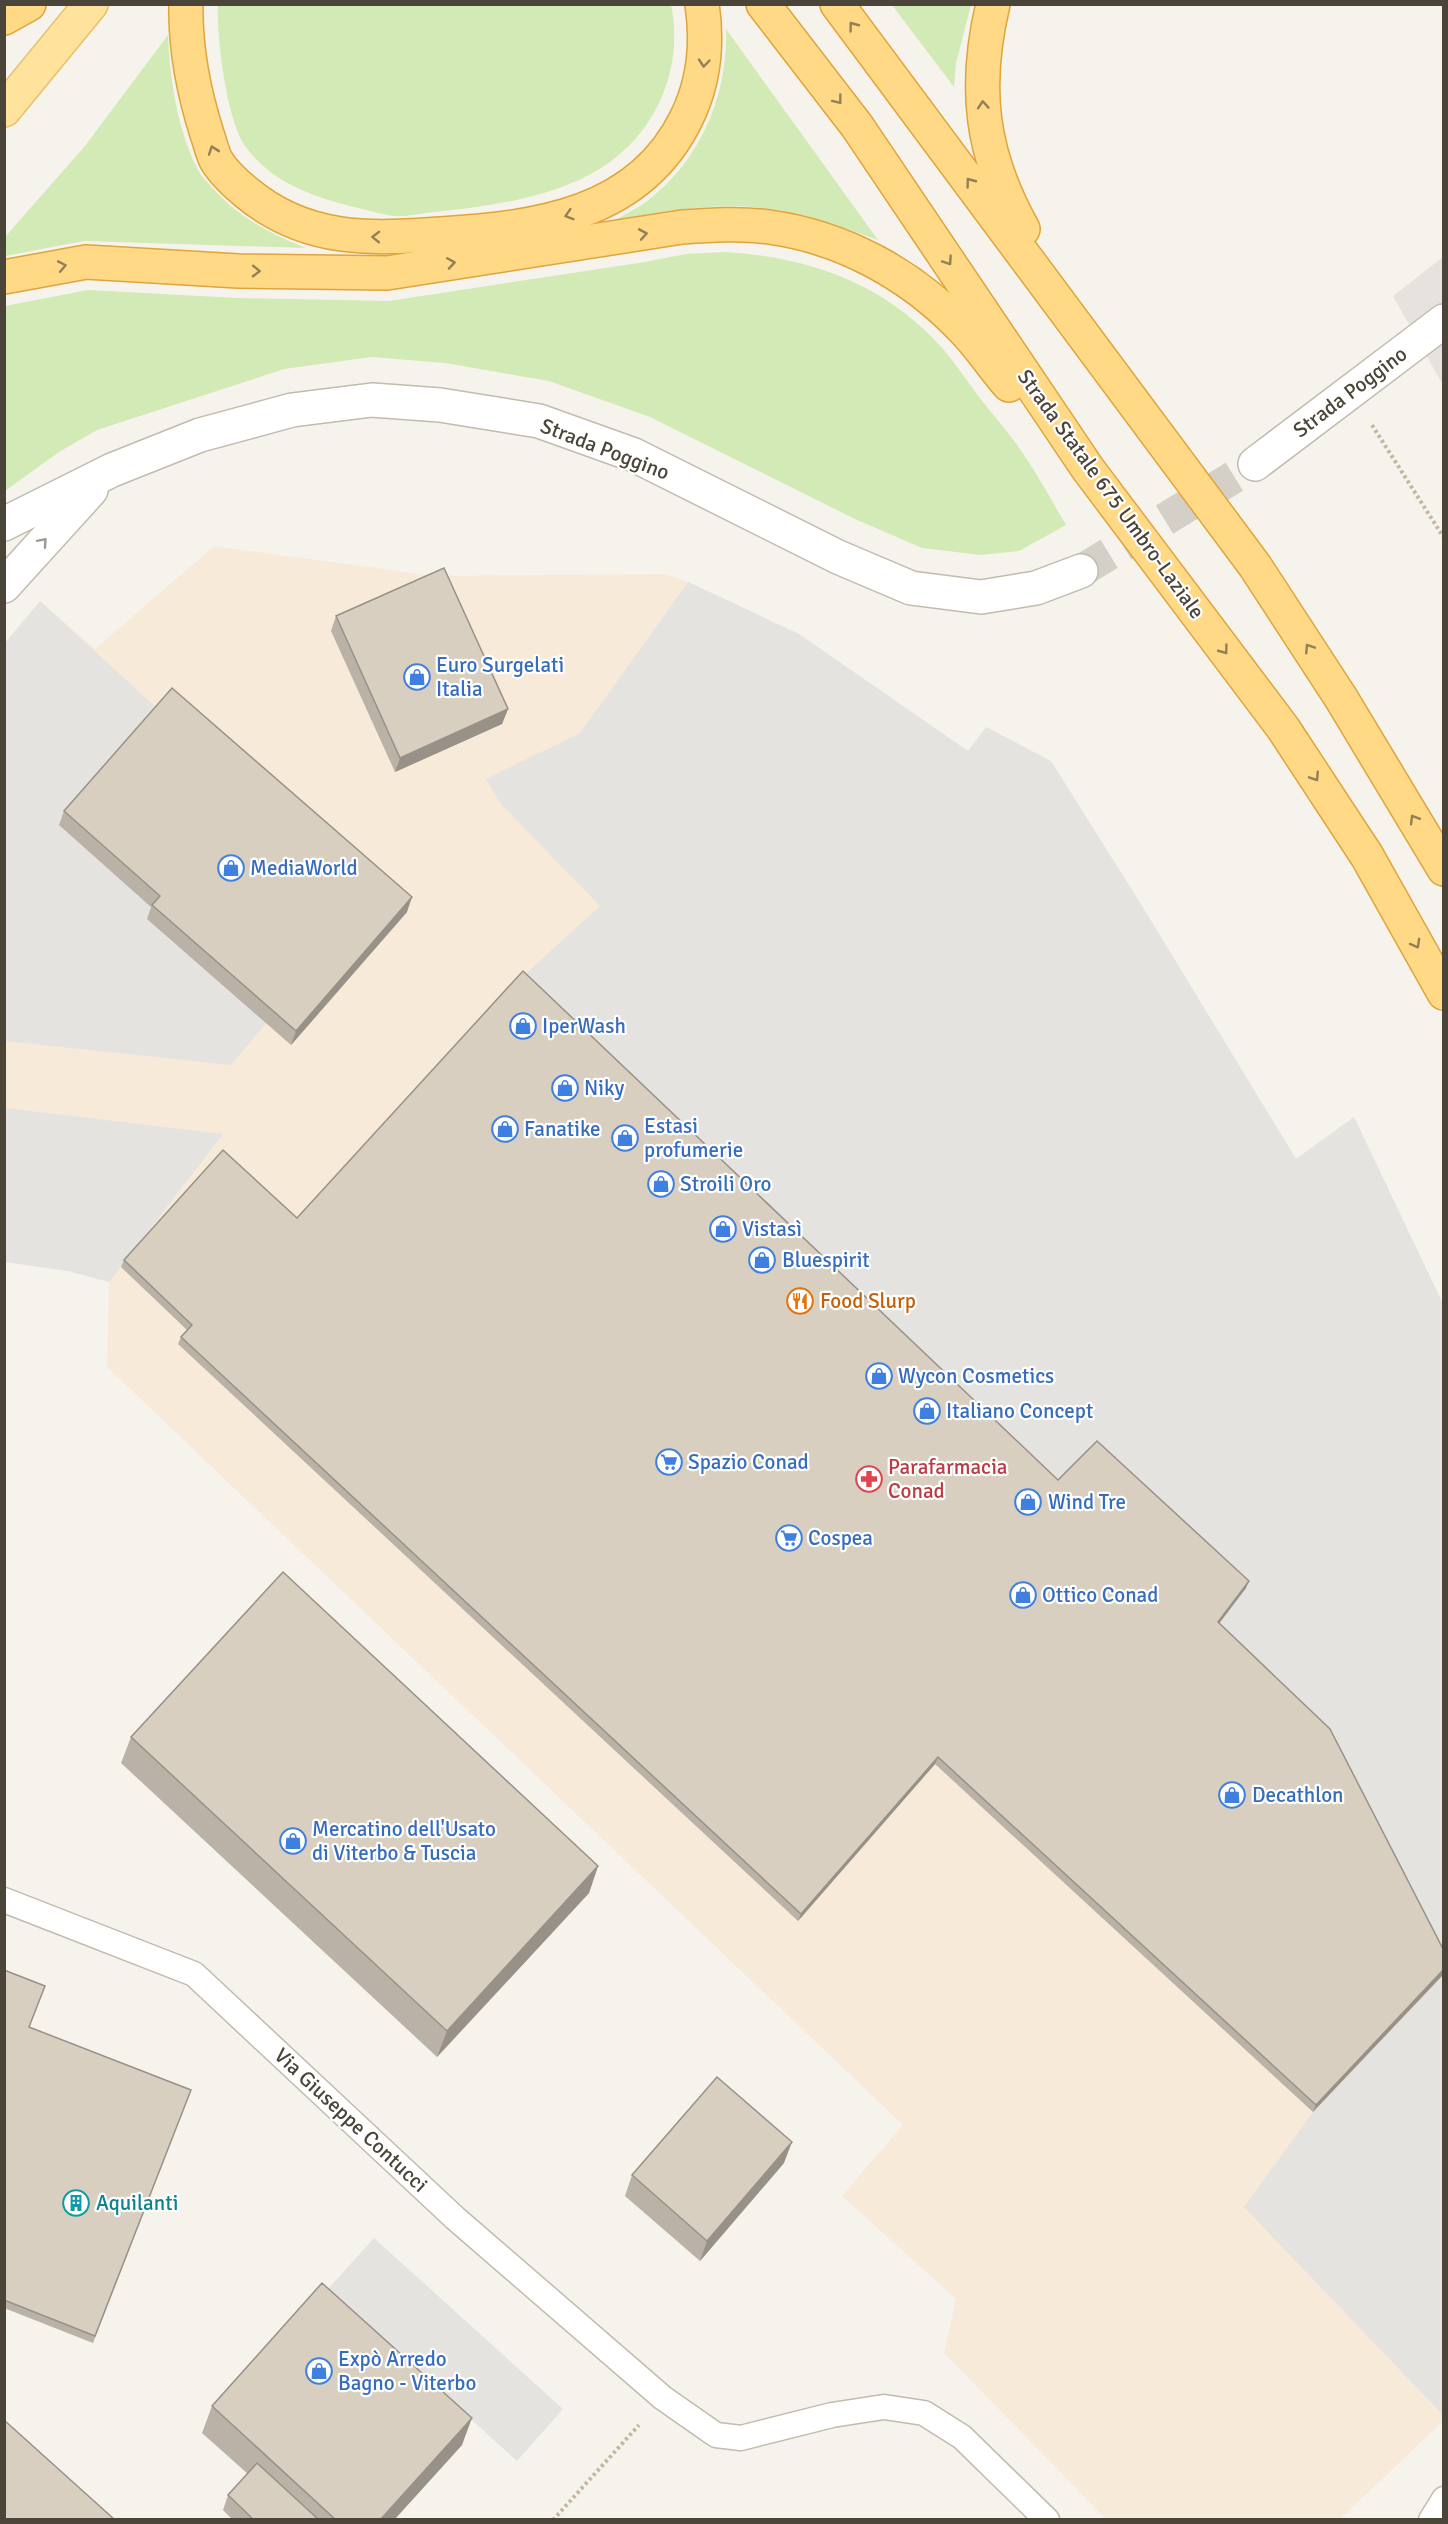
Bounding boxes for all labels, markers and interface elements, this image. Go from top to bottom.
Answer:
one-way arrow [849,22,860,33]
one-way arrow [697,58,710,67]
one-way arrow [830,94,841,105]
one-way arrow [977,100,990,109]
one-way arrow [207,146,220,156]
one-way arrow [966,178,977,189]
one-way arrow [564,208,575,220]
one-way arrow [638,228,648,241]
one-way arrow [372,231,381,244]
one-way arrow [941,254,952,265]
one-way arrow [446,258,455,270]
one-way arrow [57,260,67,273]
one-way arrow [252,265,261,277]
street label: Strada Poggino [1288,341,1412,443]
street label: Strada Statale 675 Umbro-Laziale [1012,364,1210,624]
street label: Strada Poggino [537,412,673,486]
one-way arrow [36,538,47,549]
one-way arrow [1217,643,1228,654]
one-way arrow [1305,644,1316,655]
place label: Euro Surgelati Italia [436,652,564,702]
shop icon: Euro Surgelati Italia [402,662,432,692]
one-way arrow [1308,771,1319,782]
one-way arrow [1409,815,1421,825]
shop icon: MediaWorld [216,853,246,883]
place label: MediaWorld [250,855,358,881]
one-way arrow [1409,938,1420,948]
shop icon: IperWash [508,1011,538,1041]
place label: IperWash [542,1013,626,1039]
shop icon: Niky [550,1073,580,1103]
place label: Niky [584,1075,624,1101]
place label: Estasi profumerie [644,1113,743,1163]
shop icon: Fanatike [490,1114,520,1144]
place label: Fanatike [524,1116,601,1142]
shop icon: Estasi profumerie [610,1123,640,1153]
shop icon: Stroili Oro [646,1169,676,1199]
place label: Stroili Oro [680,1171,771,1197]
shop icon: Vistasì [708,1214,738,1244]
place label: Vistasì [742,1216,802,1242]
shop icon: Bluespirit [747,1245,777,1275]
place label: Bluespirit [782,1247,870,1273]
restaurant icon: Food Slurp [785,1286,815,1316]
place label: Food Slurp [820,1288,916,1314]
shop icon: Wycon Cosmetics [864,1361,894,1391]
place label: Wycon Cosmetics [898,1363,1054,1389]
shop icon: Italiano Concept [912,1396,942,1426]
place label: Italiano Concept [946,1398,1093,1424]
supermarket icon: Spazio Conad [654,1447,684,1477]
place label: Spazio Conad [688,1449,809,1475]
place label: Parafarmacia Conad [888,1454,1007,1504]
pharmacy icon: Parafarmacia Conad [854,1464,884,1494]
shop icon: Wind Tre [1013,1487,1043,1517]
place label: Wind Tre [1048,1489,1126,1515]
supermarket icon: Cospea [774,1523,804,1553]
place label: Cospea [808,1525,873,1551]
shop icon: Ottico Conad [1008,1580,1038,1610]
place label: Ottico Conad [1042,1582,1158,1608]
shop icon: Decathlon [1217,1780,1247,1810]
place label: Decathlon [1252,1782,1344,1808]
place label: Mercatino dell'Usato di Viterbo & Tuscia [312,1816,496,1866]
shop icon: Mercatino dell'Usato di Viterbo & Tuscia [278,1826,308,1856]
street label: Via Giuseppe Contucci [269,2042,433,2198]
building icon: Aquilanti [61,2188,91,2218]
place label: Aquilanti [96,2190,178,2216]
place label: Expò Arredo Bagno - Viterbo [338,2346,476,2396]
shop icon: Expò Arredo Bagno - Viterbo [304,2356,334,2386]

